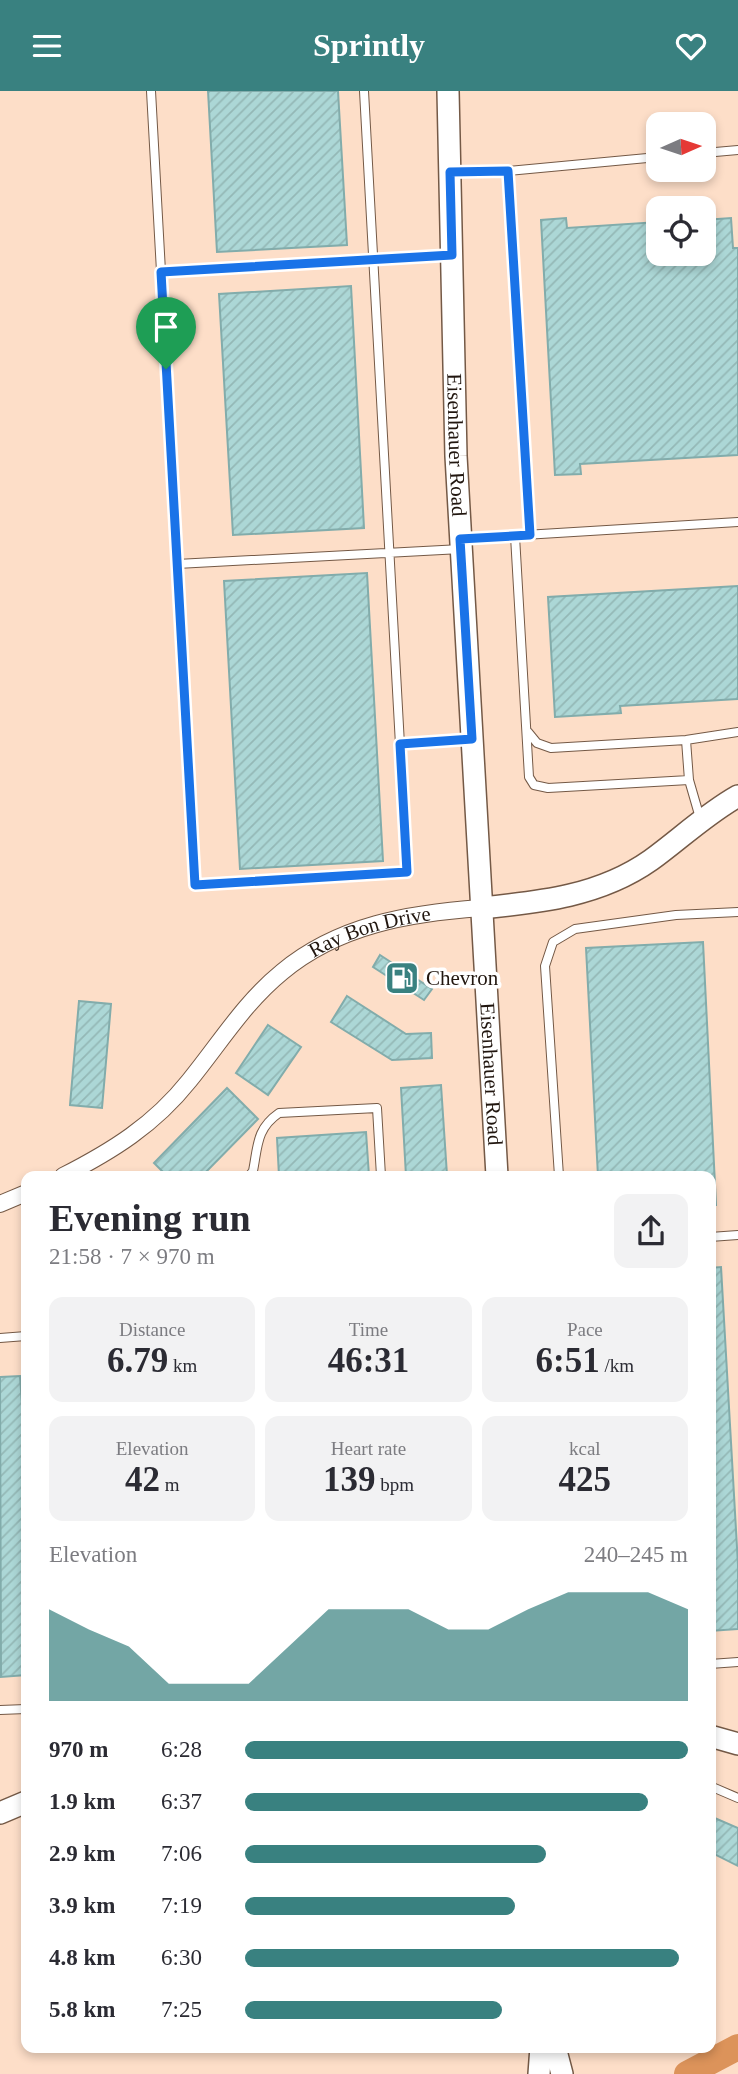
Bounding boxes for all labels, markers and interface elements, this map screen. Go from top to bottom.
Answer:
icon: menu [28,27,66,65]
text: Sprintly [313,27,425,63]
icon: heart [672,27,710,65]
north arrow [646,112,716,182]
map controls [646,112,716,266]
button: locate [646,196,716,266]
pin [136,297,196,369]
icon: arrive [147,308,185,346]
street label: Eisenhauer Road [442,373,471,517]
street label: Ray Bon Drive [304,901,432,962]
fuel station icon: Chevron [383,959,421,997]
place label: Chevron [426,966,499,990]
street label: Eisenhauer Road [475,1002,507,1146]
button: share [614,1194,688,1268]
text: Evening run [49,1197,251,1239]
text: 21:58 · 7 × 970 m [49,1244,215,1269]
text: Distance [119,1319,185,1340]
text: Time [349,1319,388,1340]
text: Pace [567,1319,603,1340]
text: 6.79 [107,1341,168,1380]
text: 46:31 [328,1341,409,1380]
text: 6:51 [536,1341,600,1380]
text: km [168,1355,197,1376]
text: /km [600,1355,634,1376]
text: Elevation [116,1438,189,1459]
text: Heart rate [331,1438,406,1459]
text: kcal [569,1438,601,1459]
text: 42 [125,1460,160,1499]
text: 139 [323,1460,375,1499]
text: 425 [559,1460,611,1499]
text: m [160,1474,179,1495]
text: bpm [375,1474,414,1495]
text: Elevation [49,1542,137,1567]
text: 240–245 m [584,1542,688,1567]
text: 970 m [49,1737,108,1762]
text: 6:28 [161,1737,202,1762]
text: 1.9 km [49,1789,115,1814]
text: 6:37 [161,1789,202,1814]
text: 2.9 km [49,1841,115,1866]
text: 7:06 [161,1841,202,1866]
text: 3.9 km [49,1893,115,1918]
text: 7:19 [161,1893,202,1918]
text: 4.8 km [49,1945,115,1970]
text: 6:30 [161,1945,202,1970]
text: 5.8 km [49,1997,115,2022]
text: 7:25 [161,1997,202,2022]

